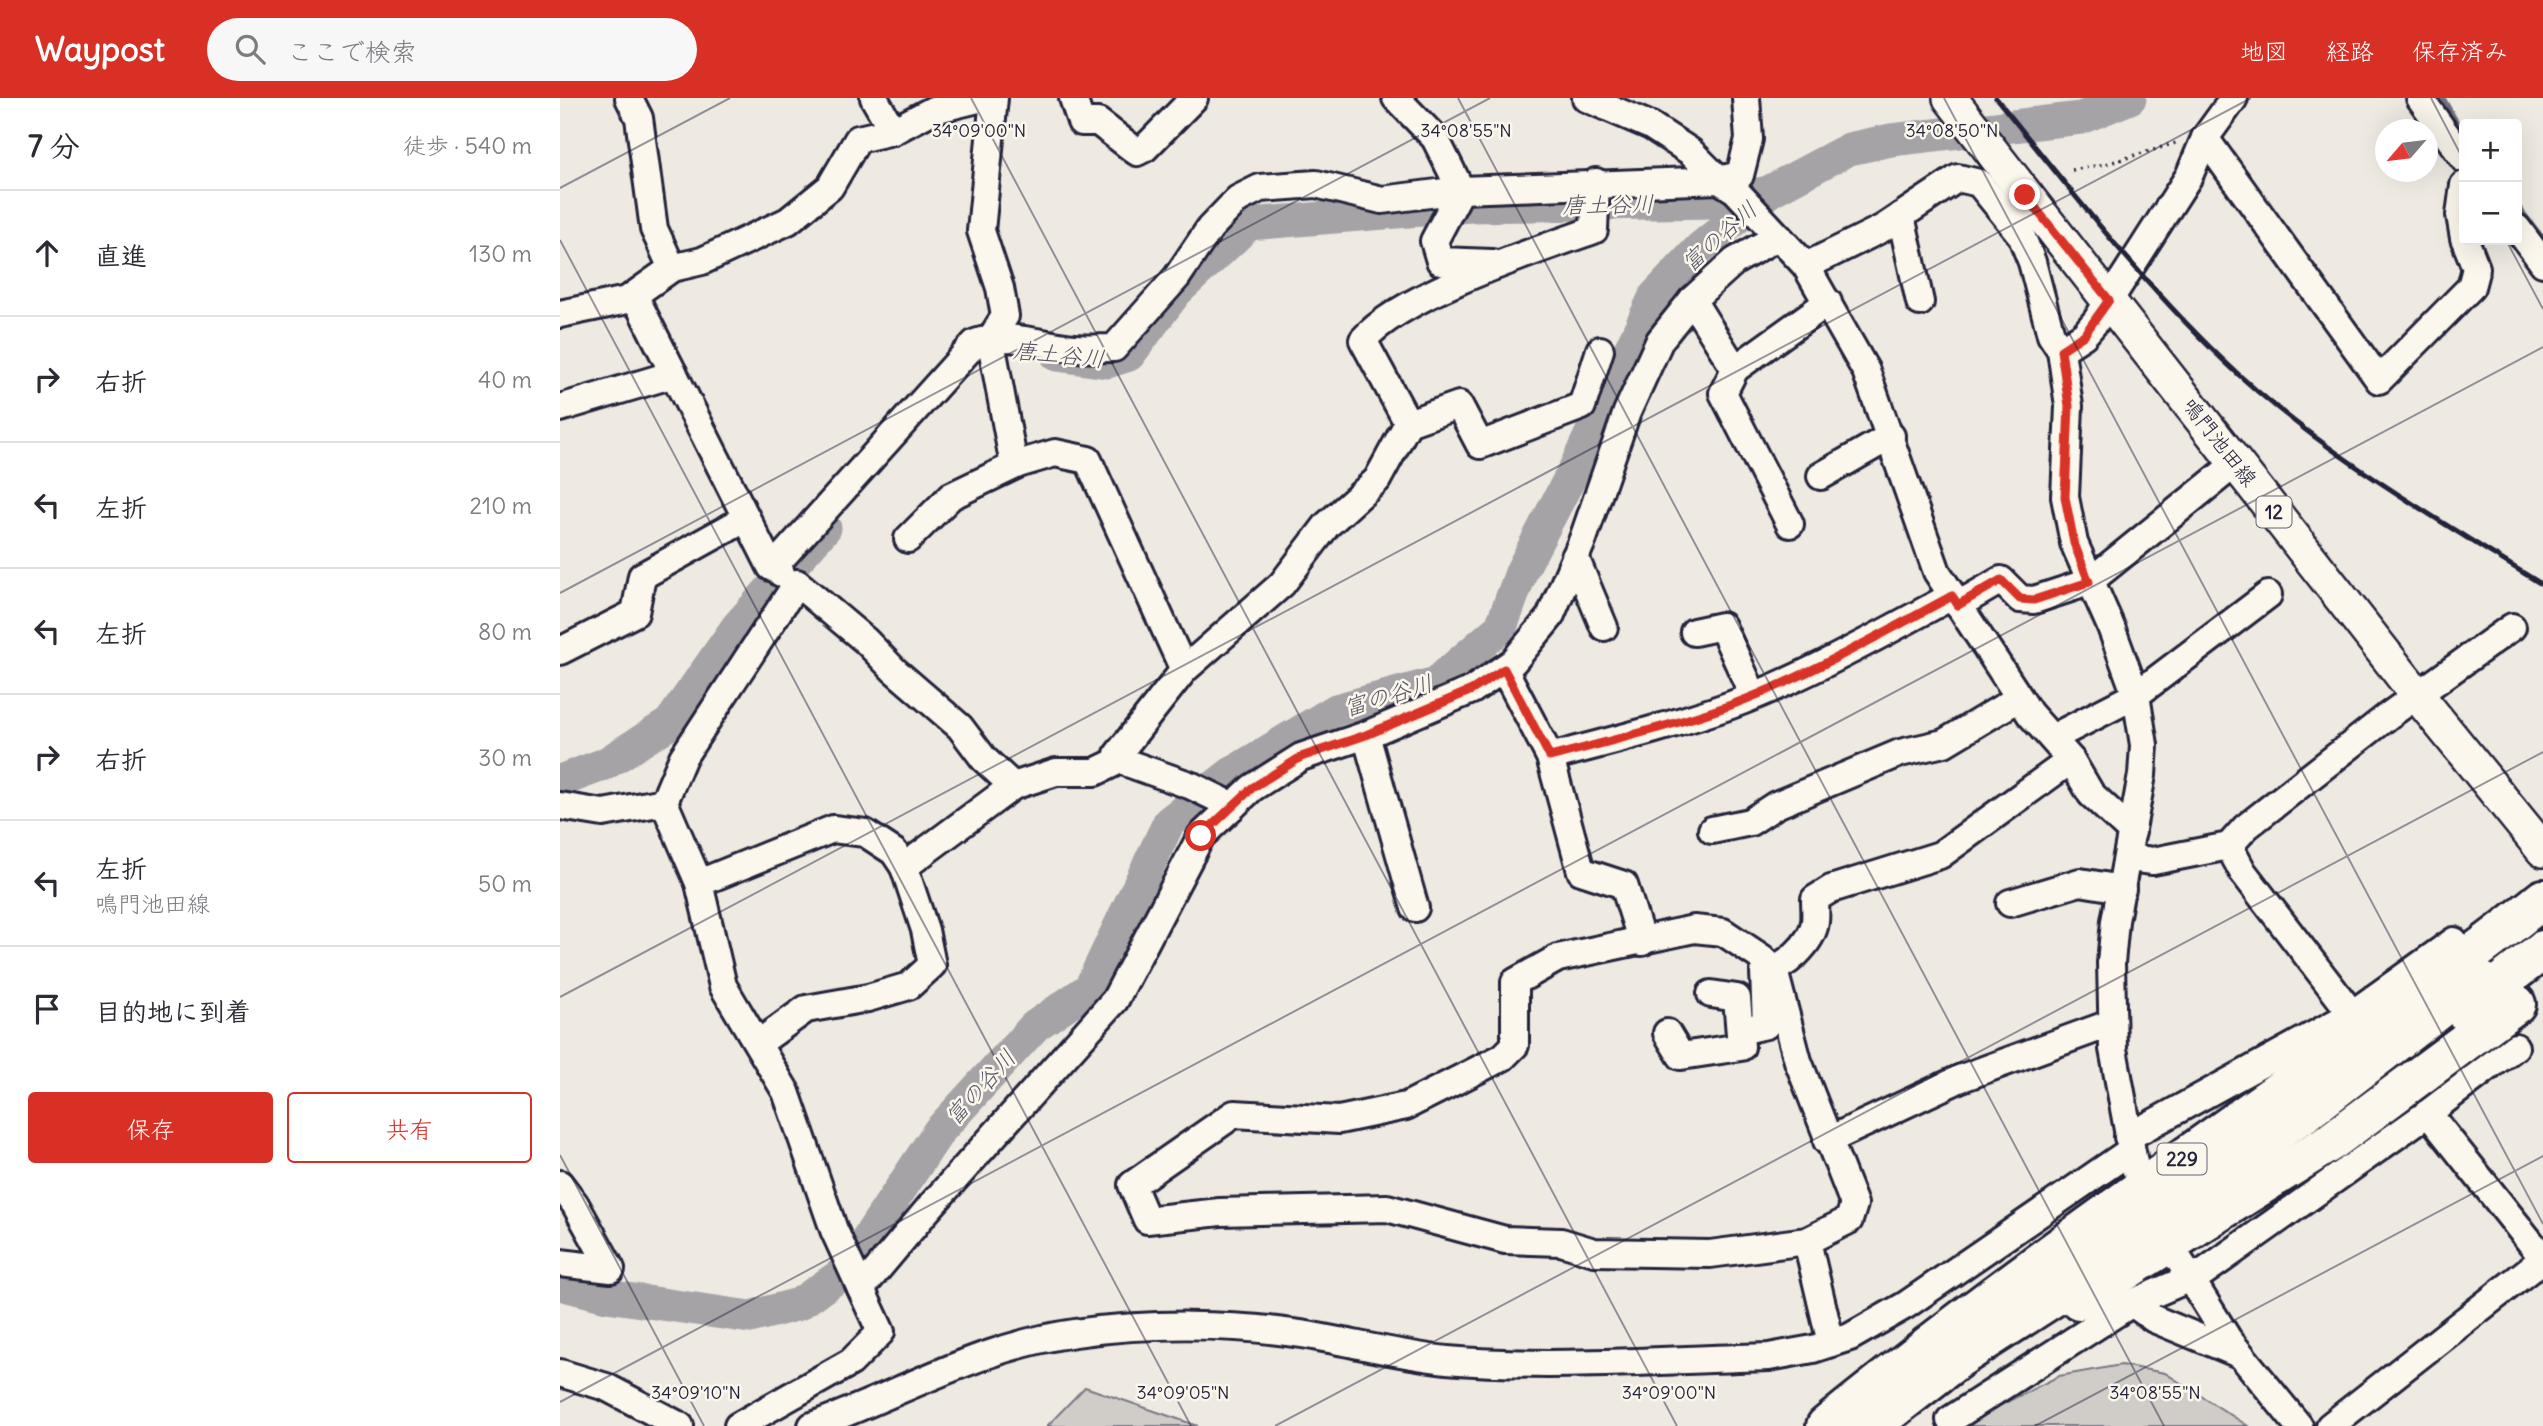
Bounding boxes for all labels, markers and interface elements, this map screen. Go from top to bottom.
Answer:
search box [207,18,697,81]
text: Waypost [35,28,165,70]
icon: search [231,30,269,68]
text: ここで検索 [287,35,417,68]
text: 地図 [2240,36,2288,66]
text: 経路 [2326,36,2374,66]
text: 保存済み [2412,36,2508,66]
text: 34°09'00"N [932,119,1026,142]
text: 34°08'55"N [1420,119,1512,142]
text: 34°08'50"N [1905,119,1999,142]
north arrow [2375,119,2438,182]
map controls [2459,119,2522,245]
button: + [2459,119,2522,182]
text: 7 分 [28,127,80,165]
text: 徒歩 · 540 m [403,131,532,160]
route end [2009,179,2040,210]
button: − [2459,182,2522,245]
water label: 唐土谷川 [1562,189,1654,219]
water label: 富の谷川 [1675,194,1763,278]
icon: ahead [28,234,66,272]
text: 直進 [95,239,147,272]
text: 130 m [469,239,532,268]
water label: 唐土谷川 [1012,335,1106,373]
icon: right [28,360,66,398]
text: 右折 [95,365,147,398]
text: 40 m [478,365,532,394]
street label: 鳴門池田線 [2177,392,2263,492]
icon: left [28,486,66,524]
text: 左折 [95,491,147,524]
text: 210 m [469,491,532,520]
road number: 12 [2256,496,2292,528]
icon: left [28,612,66,650]
text: 左折 [95,617,147,650]
text: 80 m [478,617,532,646]
water label: 富の谷川 [1340,668,1436,722]
icon: right [28,738,66,776]
text: 右折 [95,743,147,776]
text: 30 m [478,743,532,772]
route start [1185,820,1216,851]
text: 左折 [95,852,147,885]
icon: left [28,864,66,902]
text: 50 m [478,869,532,898]
text: 鳴門池田線 [95,889,210,918]
icon: arrive [28,990,66,1028]
text: 目的地に到着 [95,995,251,1028]
water label: 富の谷川 [938,1043,1022,1131]
button: 保存 [28,1092,273,1163]
button: 共有 [287,1092,532,1163]
road number: 229 [2158,1144,2206,1175]
text: 34°09'10"N [651,1381,741,1404]
text: 34°09'05"N [1136,1381,1230,1404]
text: 34°09'00"N [1622,1381,1716,1404]
text: 34°08'55"N [2109,1381,2201,1404]

